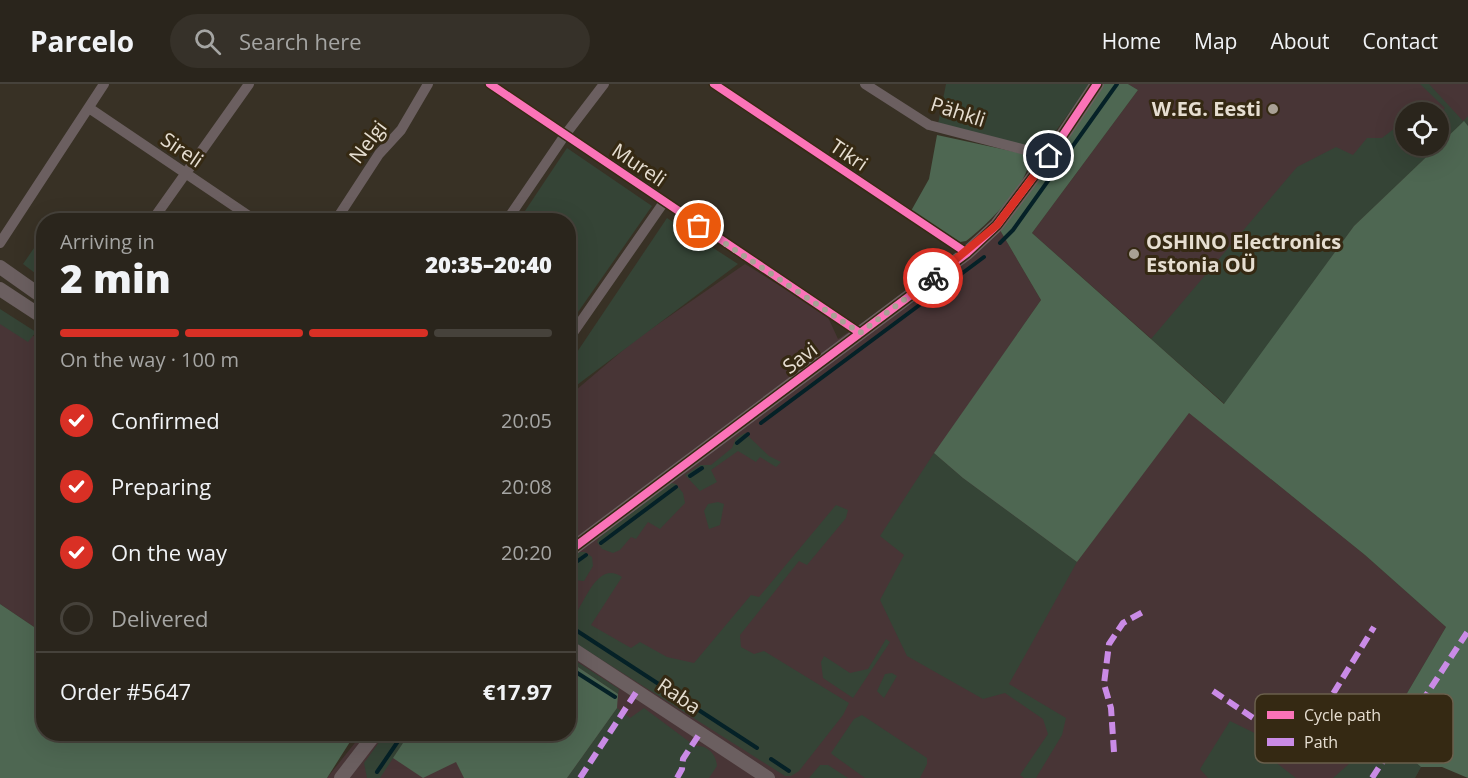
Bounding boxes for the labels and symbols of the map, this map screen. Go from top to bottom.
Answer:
street label: Pähkli [927,90,989,133]
place label: W.EG. Eesti [1152,95,1261,122]
marker: W.EG. Eesti [1266,102,1280,116]
street label: Nelgi [343,115,393,169]
street label: Sireli [156,126,209,174]
pin [1023,130,1074,181]
street label: Tikri [825,132,873,177]
street label: Mureli [607,137,672,192]
pin [673,200,724,251]
place label: OSHINO Electronics Estonia OÜ [1146,228,1341,278]
marker: OSHINO Electronics Estonia OÜ [1127,247,1141,261]
courier [903,248,963,308]
street label: Savi [777,336,823,380]
street label: Raba [652,671,706,720]
legend [1255,694,1453,763]
text: Cycle path [1304,704,1381,726]
text: Path [1304,731,1338,753]

